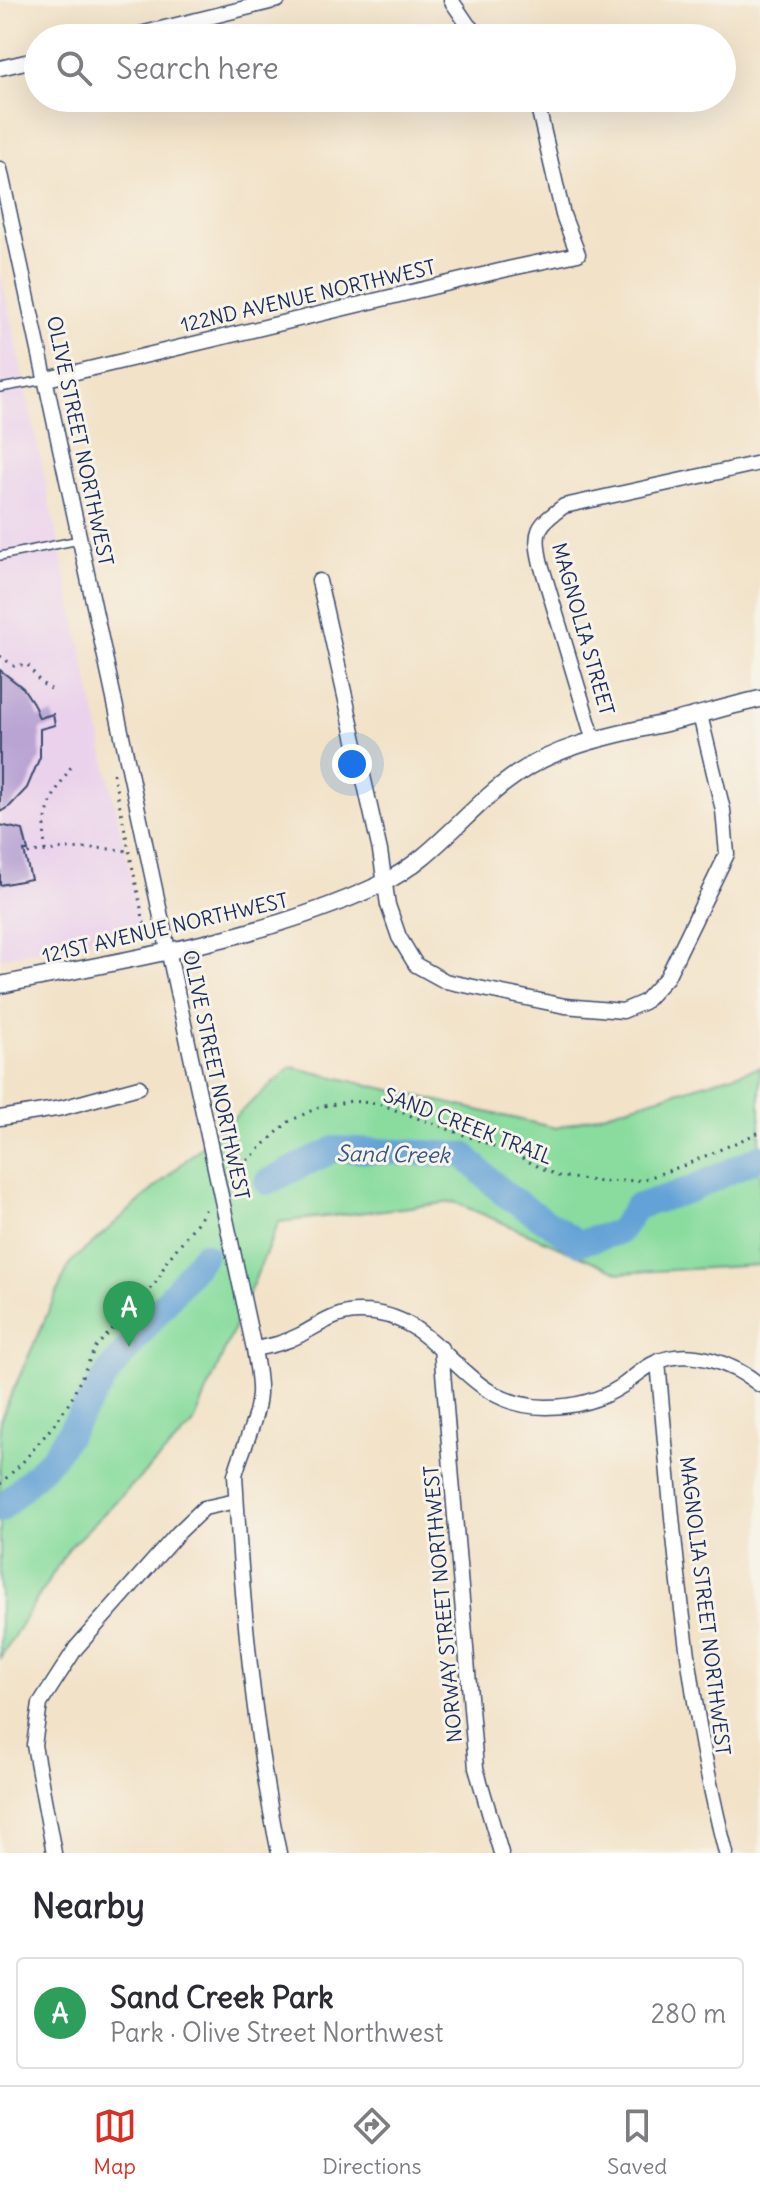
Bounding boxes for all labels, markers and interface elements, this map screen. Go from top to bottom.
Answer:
search box [24,24,736,112]
icon: search [52,46,96,90]
text: Search here [116,49,279,87]
street label: 122ND AVENUE NORTHWEST [178,254,438,337]
street label: OLIVE STREET NORTHWEST [42,314,119,568]
street label: MAGNOLIA STREET [547,540,620,718]
your location [332,744,372,784]
street label: 121ST AVENUE NORTHWEST [40,887,290,968]
street label: OLIVE STREET NORTHWEST [178,948,255,1202]
street label: SAND CREEK TRAIL [380,1082,556,1169]
water label: Sand Creek [336,1139,452,1169]
pin: A [103,1281,155,1347]
street label: MAGNOLIA STREET NORTHWEST [675,1455,736,1757]
street label: NORWAY STREET NORTHWEST [418,1464,467,1744]
text: Nearby [32,1884,145,1927]
text: Sand Creek Park [110,1978,334,2016]
text: A [52,1997,68,2030]
text: 280 m [651,1997,726,2030]
text: Park · Olive Street Northwest [110,2016,444,2049]
tab: Map [93,2104,137,2180]
tab: Directions [322,2104,422,2180]
tab: Saved [607,2104,667,2180]

